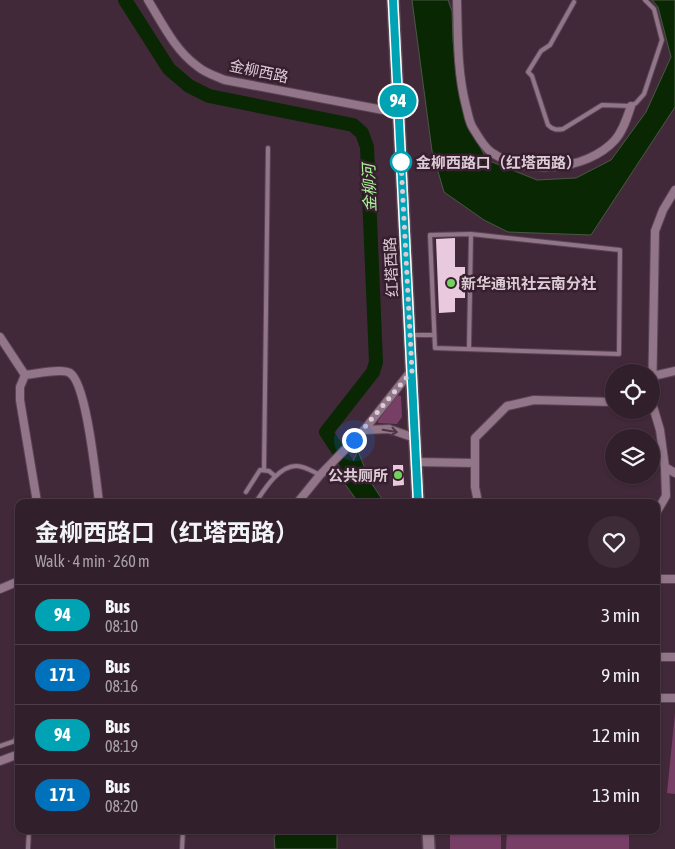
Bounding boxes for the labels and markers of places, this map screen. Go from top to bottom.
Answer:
marker: 金柳西路口（红塔西路） [390,151,412,173]
place label: 金柳西路口（红塔西路） [416,154,581,171]
place label: 新华通讯社云南分社 [461,275,596,292]
marker: 新华通讯社云南分社 [445,277,457,289]
place label: 公共厕所 [328,467,388,484]
marker: 公共厕所 [392,469,404,481]

